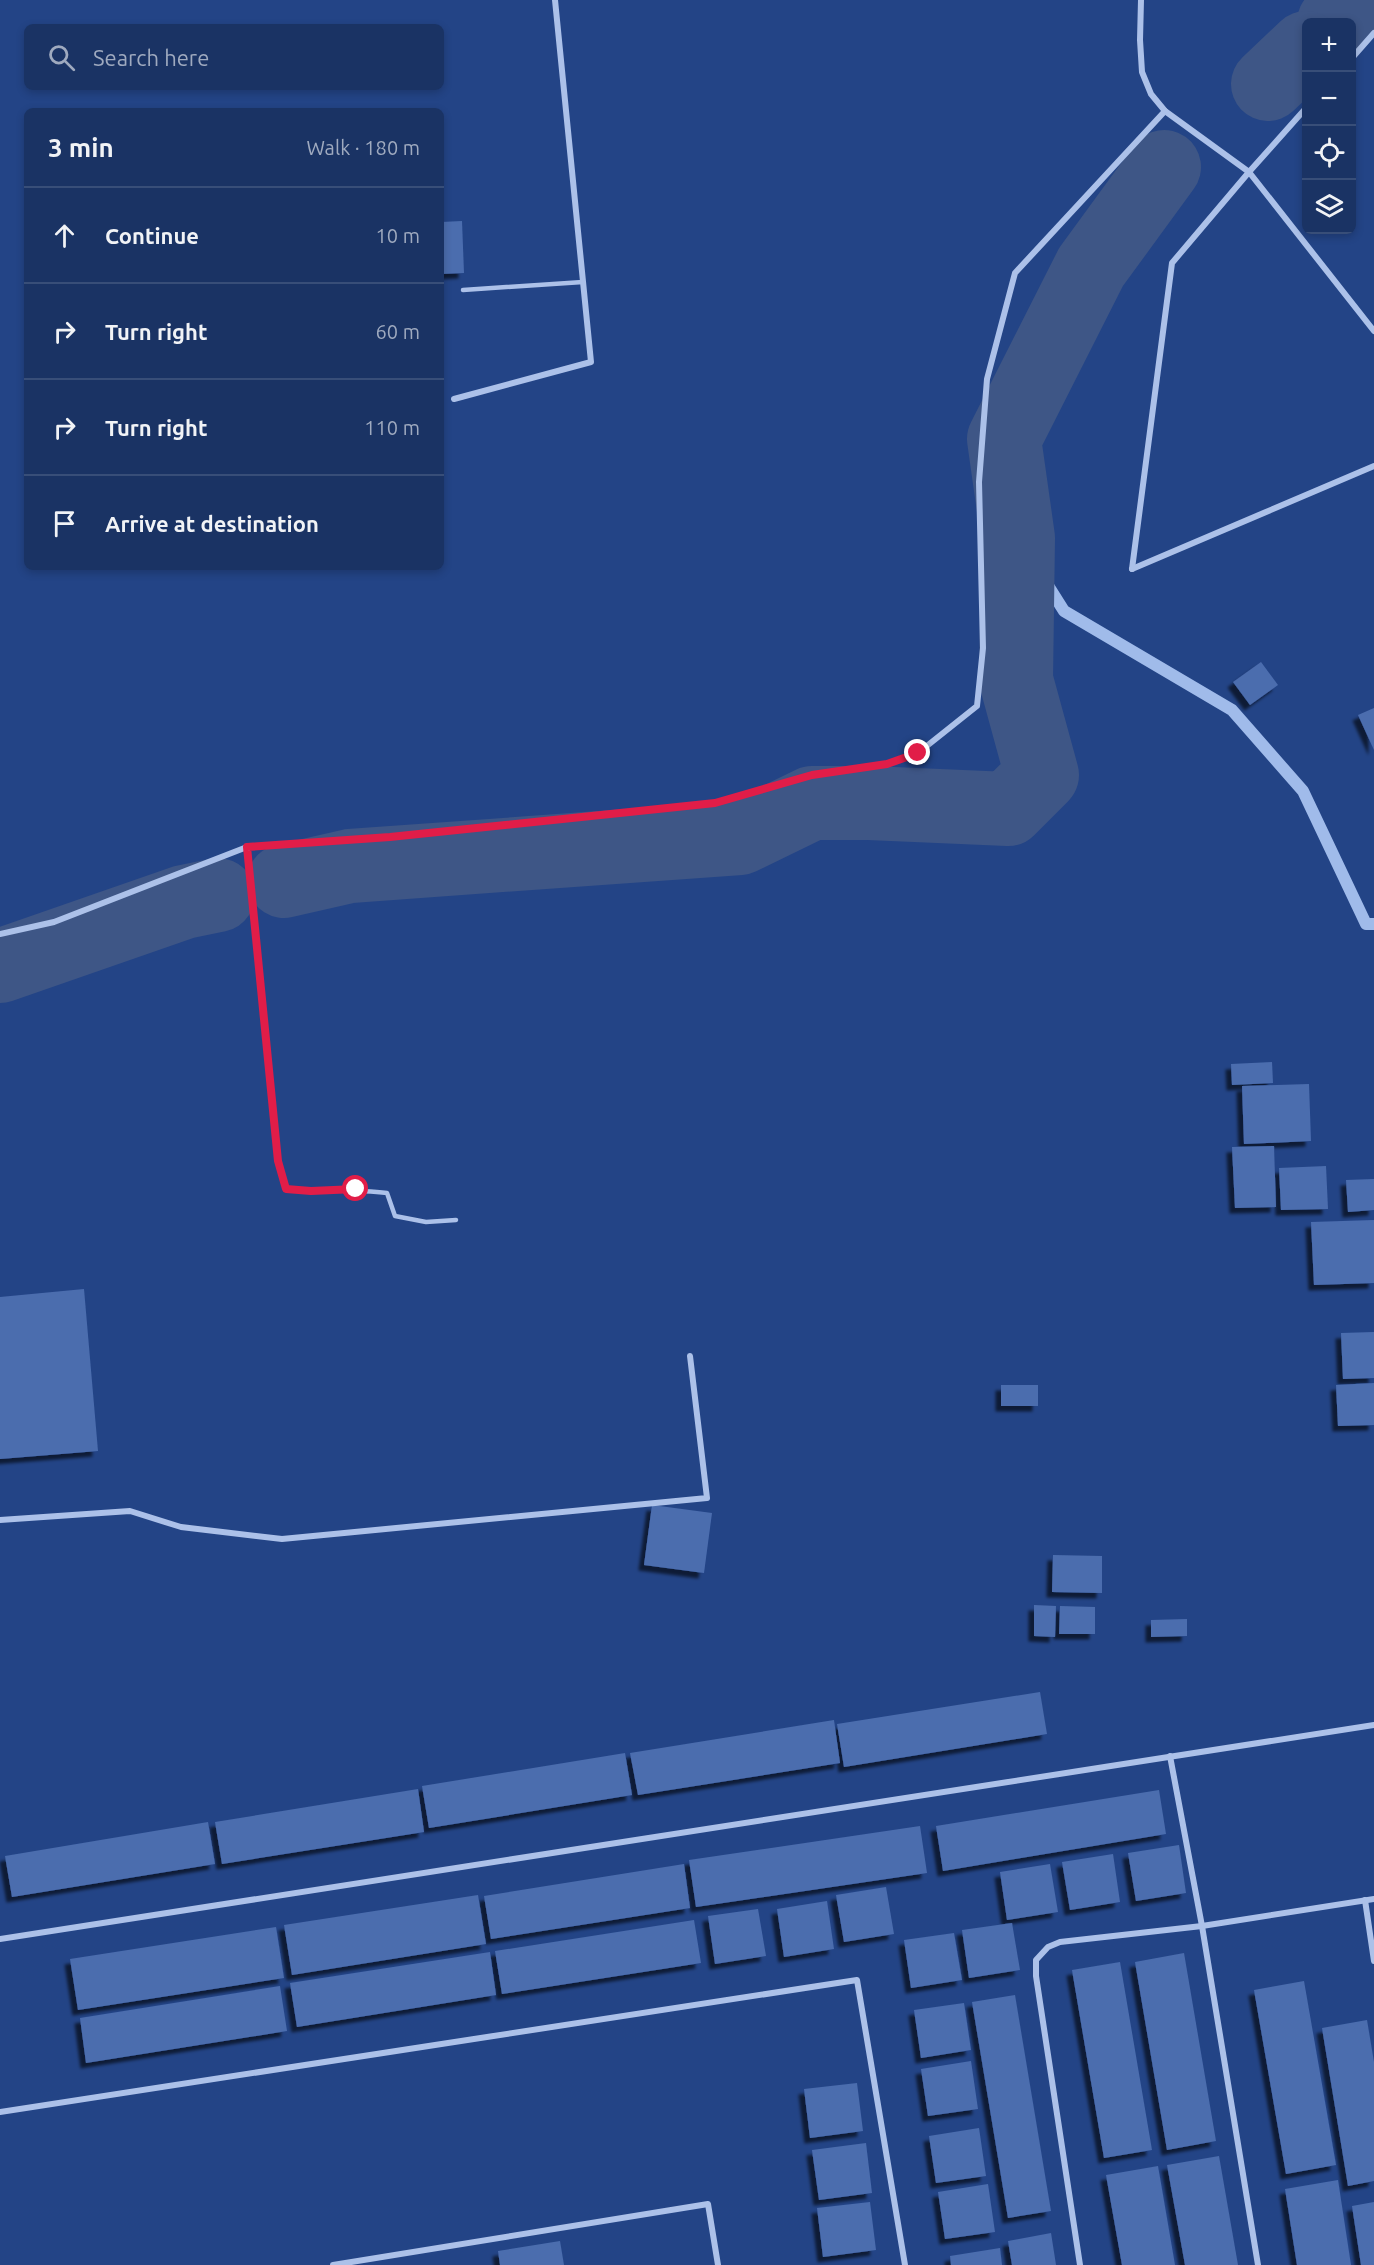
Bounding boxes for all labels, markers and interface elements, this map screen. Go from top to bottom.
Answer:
map controls [1302,18,1356,234]
button: + [1302,18,1356,72]
search box [24,24,444,90]
icon: search [45,41,78,74]
text: Search here [93,45,209,70]
button: − [1302,72,1356,126]
button: locate [1302,126,1356,180]
text: 3 min [48,133,114,162]
text: Walk · 180 m [307,136,420,159]
button: layers [1302,180,1356,234]
icon: ahead [48,219,81,252]
text: Continue [105,223,199,248]
text: 10 m [376,224,420,247]
icon: right [48,315,81,348]
text: Turn right [105,319,207,344]
text: 60 m [376,320,420,343]
icon: right [48,411,81,444]
text: Turn right [105,415,207,440]
text: 110 m [364,416,420,439]
icon: arrive [48,507,81,540]
text: Arrive at destination [105,511,319,536]
route end [904,739,930,765]
route start [342,1175,368,1201]

